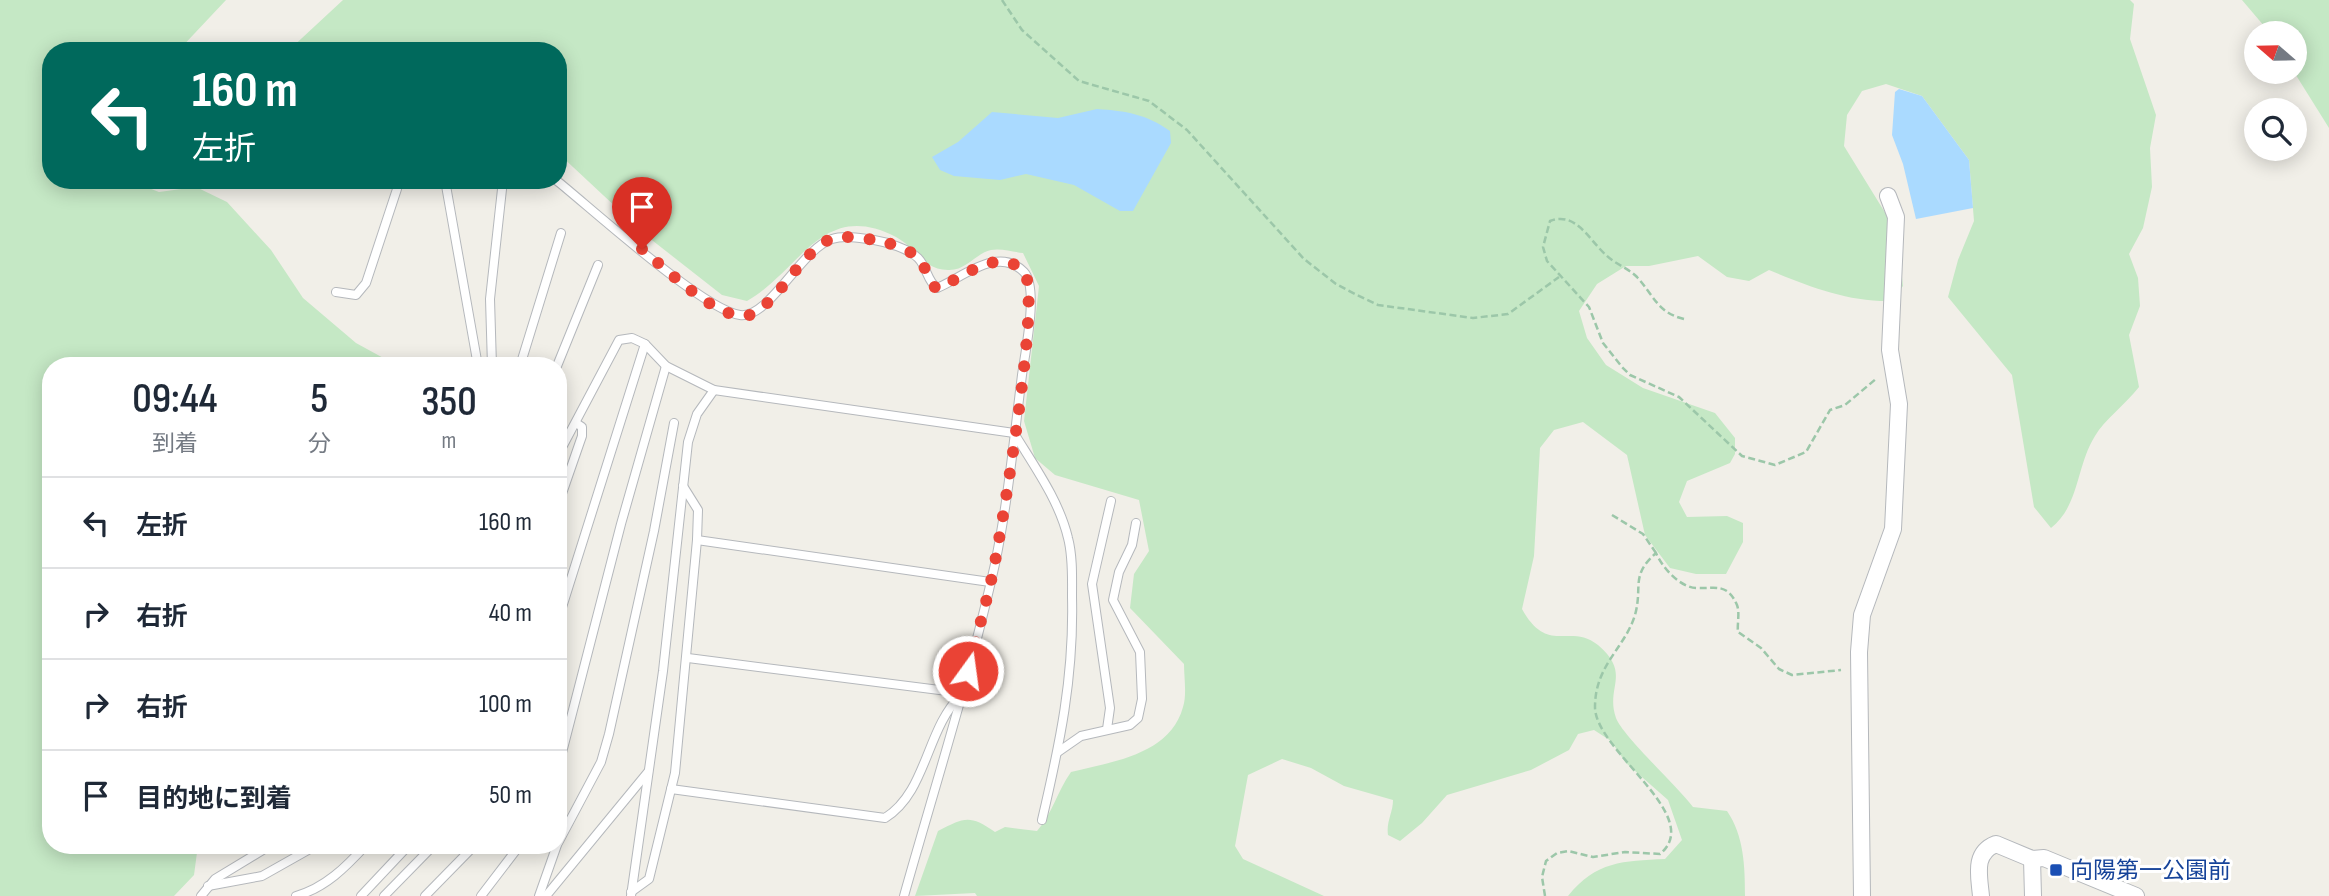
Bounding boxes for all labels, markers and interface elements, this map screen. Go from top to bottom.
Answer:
north arrow [2244,21,2306,84]
map controls [2244,21,2307,161]
text: 160 m [192,62,298,121]
icon: left [77,70,168,161]
button: search [2244,98,2307,161]
text: 左折 [192,130,256,169]
pin [612,177,672,249]
icon: arrive [623,188,661,226]
text: 09:44 [132,374,218,425]
text: 5 [310,374,328,425]
text: 350 [421,377,477,428]
text: m [442,427,456,455]
text: 到着 [152,430,198,458]
text: 分 [308,430,331,458]
icon: left [77,504,115,542]
text: 160 m [479,507,532,538]
text: 左折 [136,511,188,542]
icon: right [77,595,115,633]
text: 40 m [489,598,532,629]
text: 右折 [136,602,188,633]
position arrow [931,634,1005,708]
icon: right [77,686,115,724]
text: 100 m [479,689,532,720]
text: 右折 [136,693,188,724]
icon: arrive [77,777,115,815]
text: 50 m [489,780,532,811]
text: 目的地に到着 [136,784,292,815]
place label: 向陽第一公園前 [2070,857,2231,885]
marker: 向陽第一公園前 [2048,862,2064,878]

